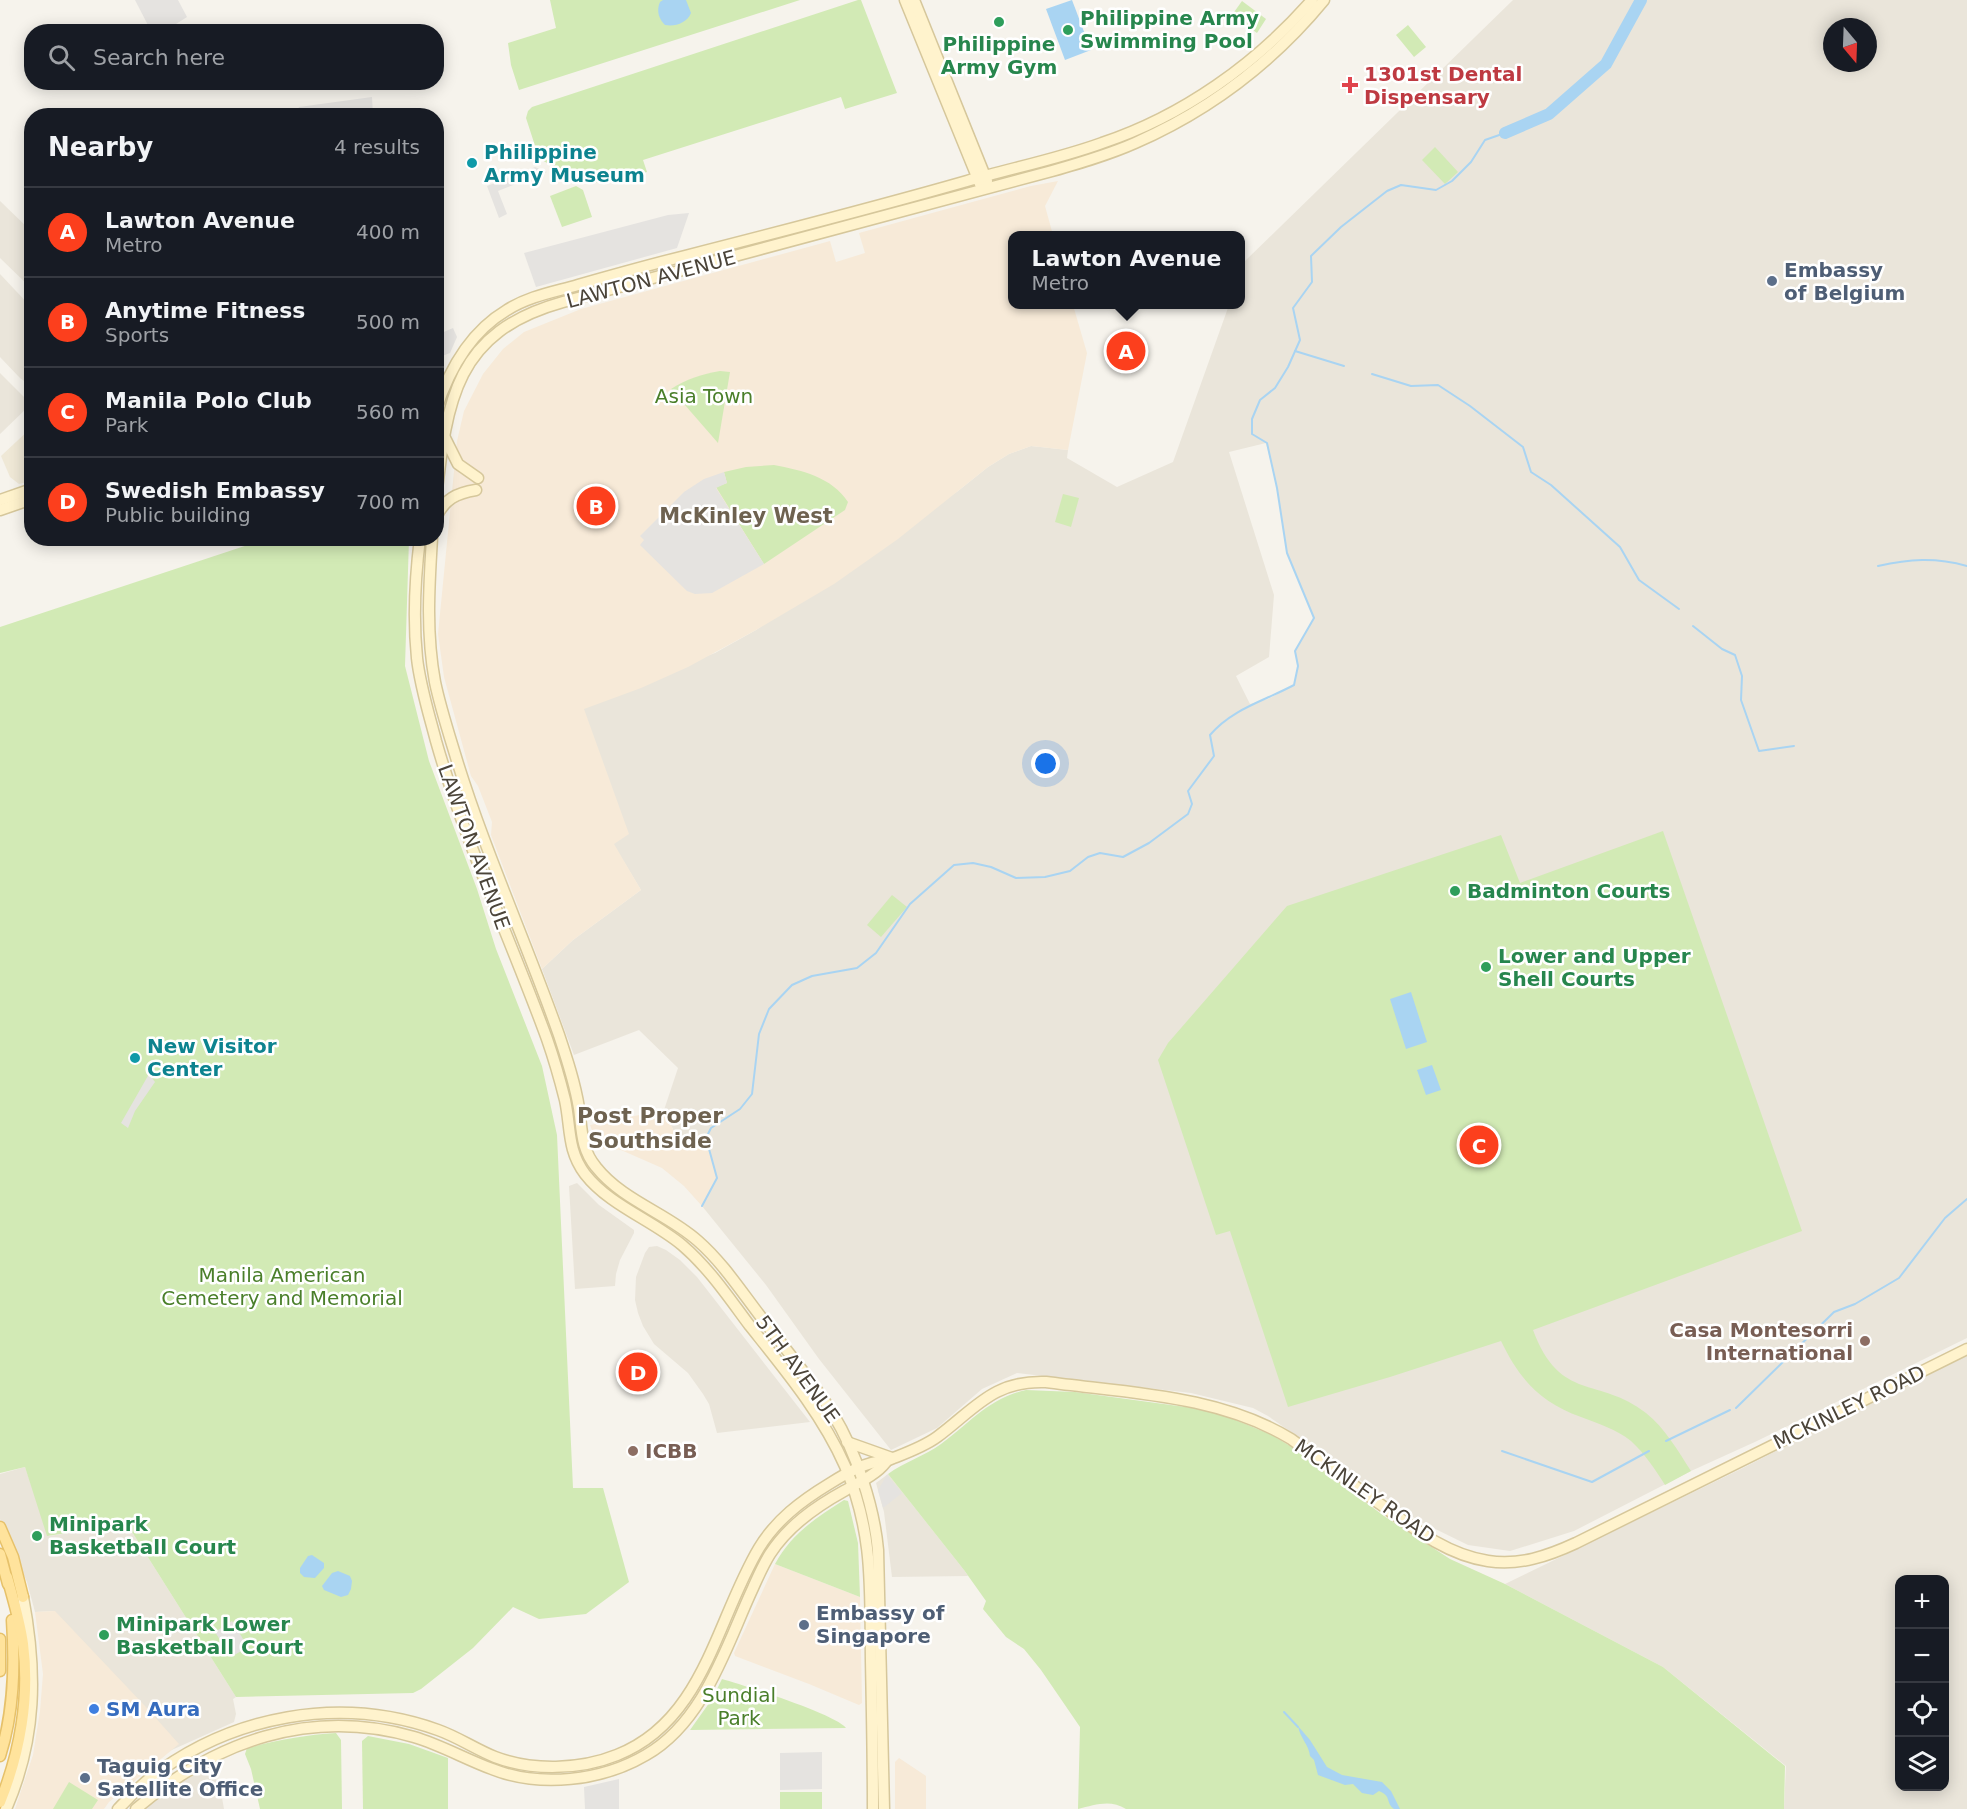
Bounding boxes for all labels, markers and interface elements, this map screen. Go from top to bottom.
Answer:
place label: Philippine Army Swimming Pool [1080,6,1259,53]
marker: Philippine Army Gym [992,15,1006,29]
north arrow [1823,18,1877,72]
marker: Philippine Army Swimming Pool [1061,23,1075,37]
search box [24,24,444,90]
place label: Philippine Army Gym [941,32,1057,79]
icon: search [45,41,78,74]
text: Search here [93,45,225,70]
place label: 1301st Dental Dispensary [1364,62,1522,109]
marker: 1301st Dental Dispensary [1341,76,1359,94]
text: Nearby [48,132,153,162]
text: 4 results [334,135,420,159]
place label: Philippine Army Museum [484,140,645,187]
marker: Philippine Army Museum [465,156,479,170]
text: Lawton Avenue [105,208,295,233]
text: A [60,220,75,244]
text: 400 m [356,220,420,244]
popup [1008,231,1245,309]
text: Metro [105,233,162,257]
street label: LAWTON AVENUE [564,245,738,313]
text: Lawton Avenue [1032,246,1221,271]
place label: Embassy of Belgium [1784,258,1905,305]
text: Metro [1032,271,1089,295]
marker: Embassy of Belgium [1765,274,1779,288]
text: Anytime Fitness [105,298,305,323]
text: B [60,310,75,334]
text: 500 m [356,310,420,334]
text: Sports [105,323,169,347]
pin: A [1106,328,1146,374]
park label: Asia Town [655,384,753,408]
text: Manila Polo Club [105,388,312,413]
text: C [60,400,75,424]
text: 560 m [356,400,420,424]
text: Park [105,413,148,437]
text: Swedish Embassy [105,478,325,503]
pin: B [576,484,616,528]
text: D [59,490,76,514]
text: 700 m [356,490,420,514]
text: Public building [105,503,251,527]
district label: McKinley West [659,504,833,528]
your location [1031,749,1060,778]
street label: LAWTON AVENUE [433,761,515,933]
place label: Badminton Courts [1467,879,1670,903]
marker: Badminton Courts [1448,884,1462,898]
place label: Lower and Upper Shell Courts [1498,944,1691,991]
marker: Lower and Upper Shell Courts [1479,960,1493,974]
place label: New Visitor Center [147,1034,277,1081]
marker: New Visitor Center [128,1051,142,1065]
district label: Post Proper Southside [577,1103,723,1153]
pin: C [1460,1122,1498,1168]
park label: Manila American Cemetery and Memorial [161,1263,403,1310]
street label: 5TH AVENUE [751,1310,845,1428]
place label: Casa Montesorri International [1669,1318,1853,1365]
marker: Casa Montesorri International [1858,1334,1872,1348]
pin: D [618,1350,658,1394]
street label: MCKINLEY ROAD [1769,1360,1929,1454]
street label: MCKINLEY ROAD [1290,1434,1440,1548]
place label: ICBB [645,1439,698,1463]
marker: ICBB [626,1444,640,1458]
place label: Minipark Basketball Court [49,1512,237,1559]
marker: Minipark Basketball Court [30,1529,44,1543]
map controls [1895,1575,1949,1791]
button: + [1895,1575,1949,1629]
place label: Embassy of Singapore [816,1601,945,1648]
place label: Minipark Lower Basketball Court [116,1612,304,1659]
marker: Embassy of Singapore [797,1618,811,1632]
marker: Minipark Lower Basketball Court [97,1628,111,1642]
button: − [1895,1629,1949,1683]
park label: Sundial Park [702,1683,776,1730]
button: locate [1895,1683,1949,1737]
place label: SM Aura [106,1697,200,1721]
marker: SM Aura [87,1702,101,1716]
button: layers [1895,1737,1949,1791]
place label: Taguig City Satellite Office [97,1754,263,1801]
marker: Taguig City Satellite Office [78,1771,92,1785]

